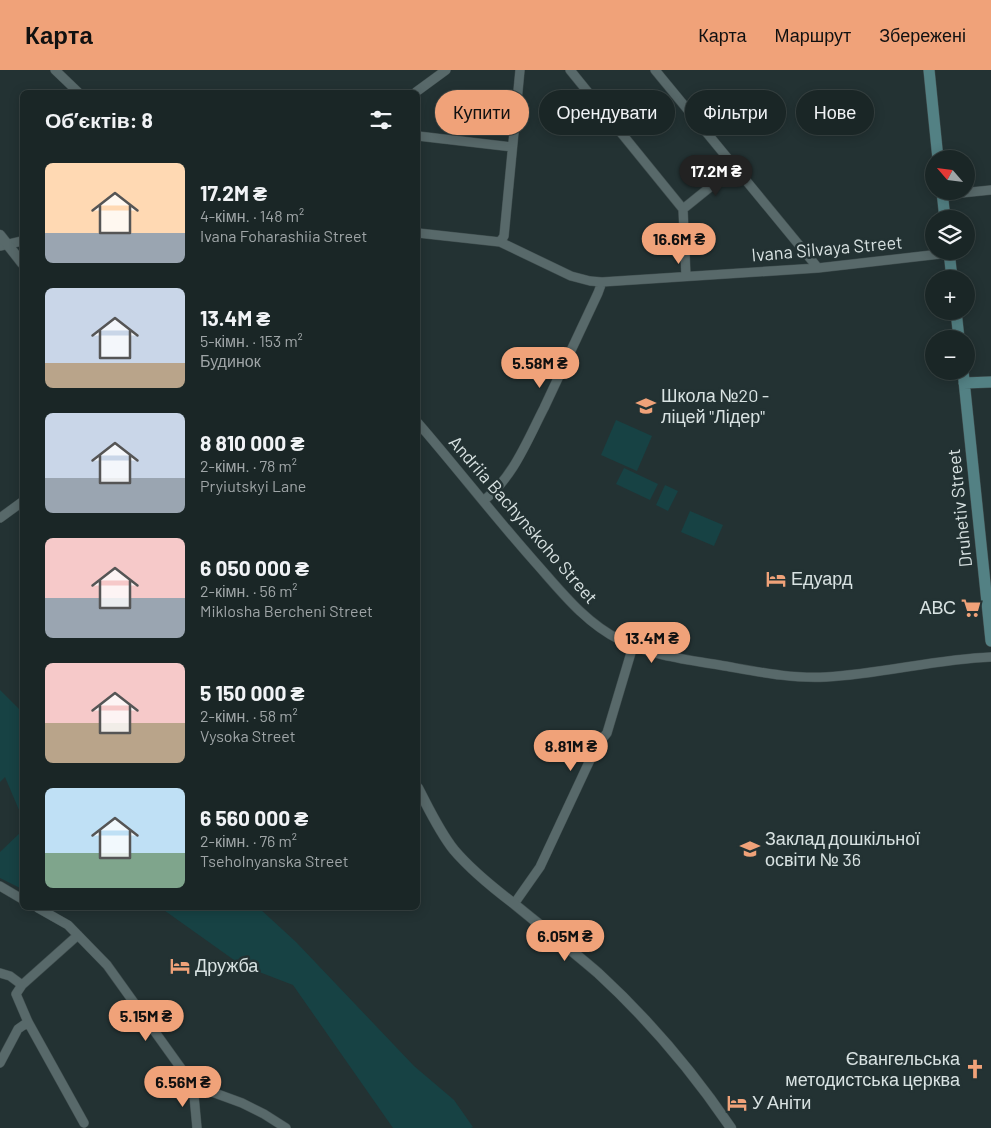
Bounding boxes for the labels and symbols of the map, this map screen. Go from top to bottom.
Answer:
north arrow [925,150,975,200]
pin: 17.2M ₴ [670,154,762,197]
pin: 16.6M ₴ [633,222,725,265]
street label: Ivana Silvaya Street [751,230,903,266]
pin: 5.58M ₴ [494,346,586,389]
place label: Школа №20 - ліцей "Лідер" [661,384,769,427]
school or university icon: Школа №20 - ліцей "Лідер" [635,395,657,417]
street label: Andriia Bachynskoho Street [445,431,603,608]
street label: Druhetiv Street [942,448,976,568]
place label: Едуард [791,567,853,589]
hotel icon: Едуард [765,568,787,590]
place label: АВС [920,596,956,618]
supermarket icon: АВС [960,597,982,619]
pin: 13.4M ₴ [606,622,698,664]
pin: 8.81M ₴ [525,730,617,772]
place label: Заклад дошкільної освіти № 36 [765,827,920,870]
school or university icon: Заклад дошкільної освіти № 36 [739,838,761,860]
pin: 6.05M ₴ [519,920,611,962]
place label: Дружба [195,954,259,976]
hotel icon: Дружба [169,955,191,977]
pin: 5.15M ₴ [100,1000,192,1042]
place label: Євангельська методистська церква [785,1047,961,1090]
church icon: Євангельська методистська церква [964,1058,986,1080]
pin: 6.56M ₴ [137,1066,229,1108]
place label: У Аніти [752,1091,811,1113]
hotel icon: У Аніти [726,1092,748,1114]

